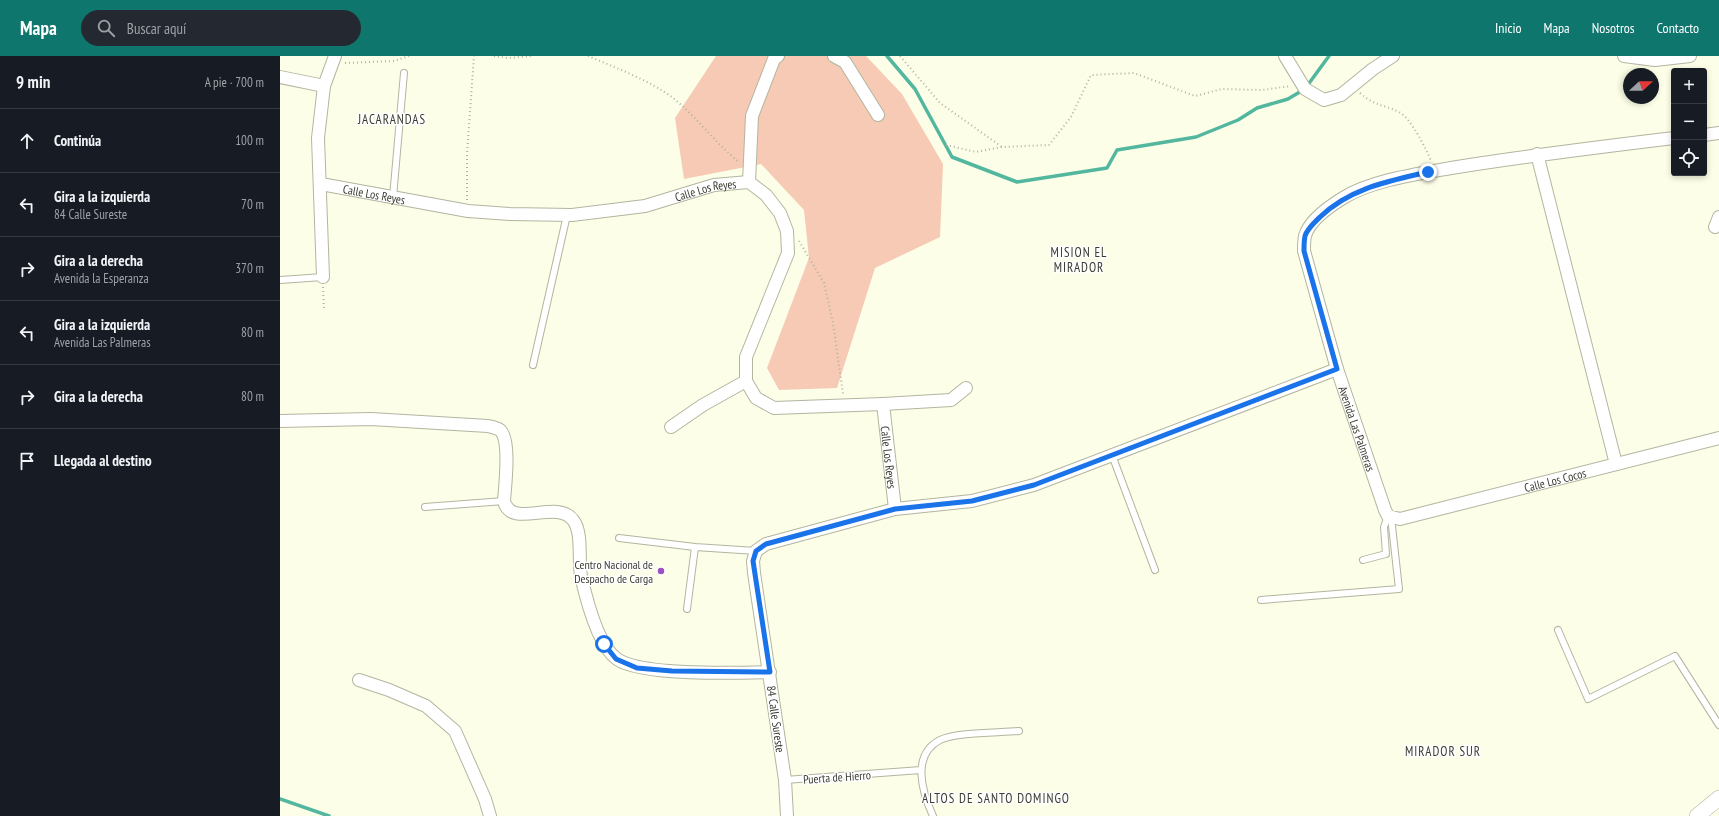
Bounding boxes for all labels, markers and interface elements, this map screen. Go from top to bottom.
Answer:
search box [81,10,361,46]
text: Mapa [20,16,57,40]
icon: search [95,17,117,39]
text: Buscar aquí [127,19,186,38]
text: Inicio [1495,19,1522,37]
text: Mapa [1544,19,1570,37]
text: Nosotros [1592,19,1635,37]
text: Contacto [1657,19,1699,37]
north arrow [1623,68,1659,104]
map controls [1671,68,1707,176]
button: + [1671,68,1707,104]
text: 9 min [16,71,50,93]
text: A pie · 700 m [205,74,264,91]
button: − [1671,104,1707,140]
district label: JACARANDAS [357,111,426,128]
icon: ahead [16,130,38,152]
text: Continúa [54,131,101,150]
text: 100 m [235,132,264,149]
button: locate [1671,140,1707,176]
route end [1419,163,1437,181]
street label: Calle Los Reyes [673,176,737,204]
street label: Calle Los Reyes [342,181,407,207]
text: Gira a la izquierda [54,187,150,206]
icon: left [16,194,38,216]
text: 70 m [241,196,264,213]
text: 84 Calle Sureste [54,206,127,223]
district label: MISION EL MIRADOR [1051,244,1107,276]
text: Gira a la derecha [54,251,143,270]
icon: right [16,258,38,280]
text: 370 m [235,260,264,277]
text: Avenida la Esperanza [54,270,149,287]
text: Gira a la izquierda [54,315,150,334]
icon: left [16,322,38,344]
text: 80 m [241,324,264,341]
text: Avenida Las Palmeras [54,334,151,351]
street label: Avenida Las Palmeras [1336,384,1379,473]
icon: right [16,386,38,408]
text: Gira a la derecha [54,387,143,406]
text: 80 m [241,388,264,405]
street label: Calle Los Reyes [878,425,900,489]
icon: arrive [16,450,38,472]
text: Llegada al destino [54,451,152,470]
street label: Calle Los Cocos [1523,465,1587,495]
place label: Centro Nacional de Despacho de Carga [574,557,653,586]
marker: Centro Nacional de Despacho de Carga [656,566,666,576]
route start [595,635,613,653]
street label: 84 Calle Sureste [764,685,788,753]
district label: MIRADOR SUR [1405,743,1481,760]
street label: Puerta de Hierro [803,767,871,787]
district label: ALTOS DE SANTO DOMINGO [922,790,1070,807]

